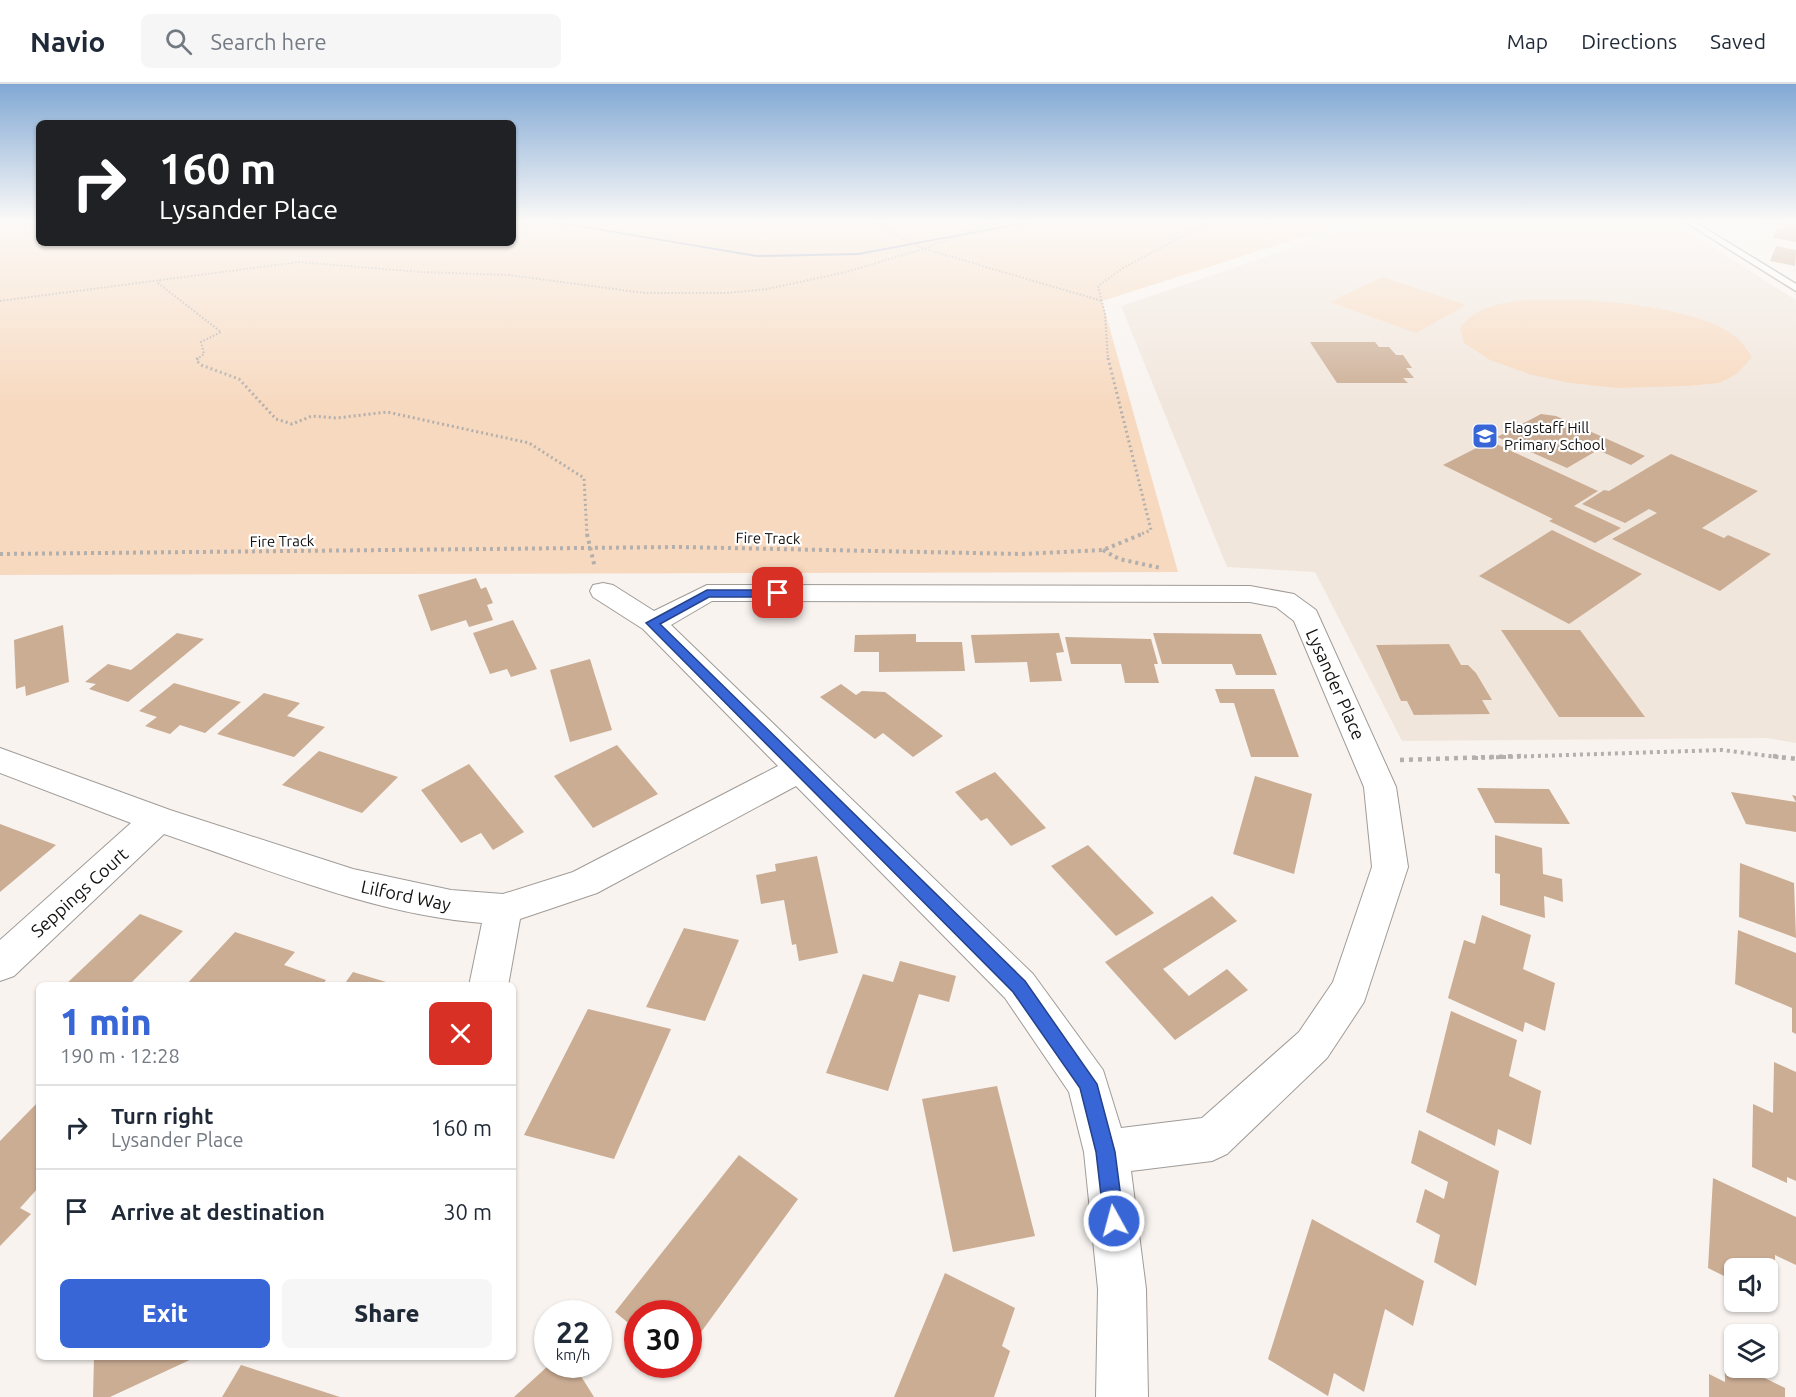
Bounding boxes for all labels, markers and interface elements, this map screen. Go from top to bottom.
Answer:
search box [141,14,561,68]
icon: search [162,25,195,58]
text: Navio [30,26,105,57]
text: Search here [210,29,327,54]
text: Map [1507,29,1548,53]
text: Directions [1581,29,1677,53]
text: Saved [1710,29,1766,53]
icon: right [60,144,138,222]
text: 160 m [159,145,276,192]
text: Lysander Place [159,194,338,224]
place label: Flagstaff Hill Primary School [1504,419,1605,453]
school or university icon: Flagstaff Hill Primary School [1470,421,1500,451]
street label: Fire Track [736,529,801,547]
street label: Fire Track [250,532,315,550]
pin [752,567,803,618]
icon: arrive [761,576,794,609]
street label: Lysander Place [1303,625,1369,743]
street label: Seppings Court [27,843,131,941]
street label: Lilford Way [359,876,453,914]
text: 1 min [60,1001,152,1042]
button: close [429,1002,492,1065]
text: 190 m · 12:28 [60,1044,180,1067]
text: Turn right [111,1103,213,1128]
icon: right [60,1111,93,1144]
text: 160 m [431,1115,492,1140]
text: Lysander Place [111,1128,244,1151]
position arrow [1082,1189,1146,1253]
icon: arrive [60,1195,93,1228]
text: Arrive at destination [111,1199,325,1224]
text: 30 m [443,1199,492,1224]
map controls [1724,1258,1778,1378]
button: sound [1724,1258,1778,1312]
button: Exit [60,1279,270,1348]
button: Share [282,1279,492,1348]
speed limit sign: 30 [624,1300,702,1378]
text: 22 [556,1315,590,1349]
button: layers [1724,1324,1778,1378]
text: km/h [556,1346,590,1363]

